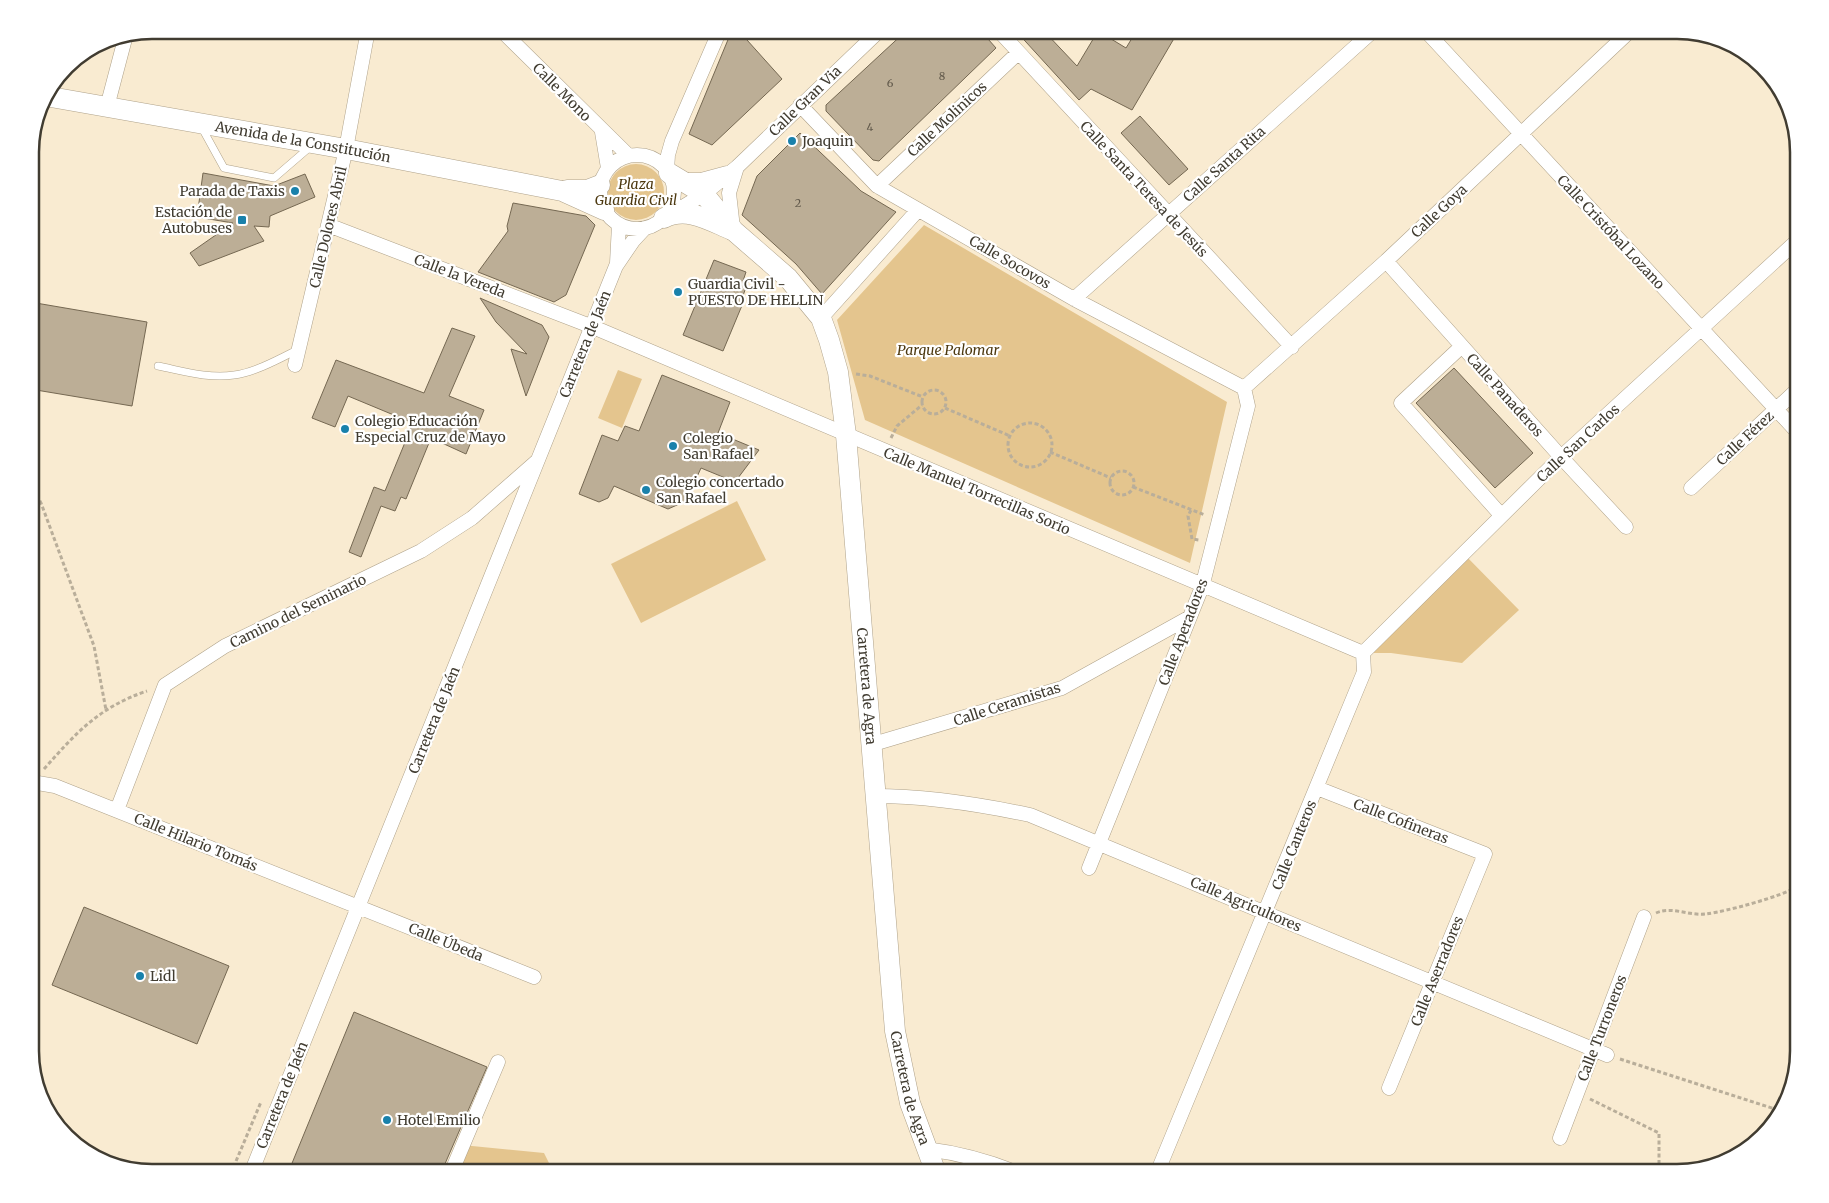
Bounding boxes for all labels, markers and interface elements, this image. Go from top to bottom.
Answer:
street label: Calle Mono [529,59,595,125]
street label: Calle Gran Via [765,62,845,140]
house number: 8 [939,69,946,83]
house number: 6 [887,76,894,90]
street label: Calle Molinicos [903,77,991,161]
street label: Avenida de la Constitución [213,117,392,167]
street label: Calle Santa Teresa de Jesús [1076,117,1212,261]
house number: 4 [867,120,874,134]
street label: Calle Santa Rita [1179,122,1269,206]
place label: Joaquin [801,132,854,150]
marker: Joaquin [786,135,798,147]
street label: Calle Dolores Abril [305,164,351,290]
street label: Calle Cristóbal Lozano [1553,171,1669,293]
park label: Plaza Guardia Civil [595,175,677,209]
street label: Calle Goya [1407,180,1471,242]
place label: Parada de Taxis [179,182,285,200]
marker: Parada de Taxis [289,185,301,197]
house number: 2 [795,196,801,210]
place label: Estación de Autobuses [155,203,232,237]
marker: Estación de Autobuses [236,214,248,226]
street label: Calle Socovos [966,231,1054,293]
street label: Calle la Vereda [412,250,509,302]
place label: Guardia Civil - PUESTO DE HELLIN [688,275,824,309]
marker: Guardia Civil - PUESTO DE HELLIN [672,286,684,298]
street label: Carretera de Jaén [555,288,615,400]
park label: Parque Palomar [897,341,999,359]
street label: Calle Panaderos [1463,350,1547,441]
street label: Calle San Carlos [1533,400,1623,486]
street label: Calle Férez [1712,406,1778,469]
place label: Colegio Educación Especial Cruz de Mayo [355,412,506,446]
marker: Colegio Educación Especial Cruz de Mayo [339,423,351,435]
place label: Colegio San Rafael [683,429,754,463]
marker: Colegio San Rafael [667,440,679,452]
street label: Calle Manuel Torrecillas Sorio [881,443,1073,539]
place label: Colegio concertado San Rafael [656,473,784,507]
marker: Colegio concertado San Rafael [640,484,652,496]
street label: Camino del Seminario [227,570,369,652]
street label: Calle Aperadores [1154,576,1212,688]
street label: Carretera de Agra [853,627,880,746]
street label: Carretera de Jaén [404,664,464,776]
street label: Calle Ceramistas [951,678,1063,730]
street label: Calle Cofineras [1351,795,1451,847]
street label: Calle Canteros [1268,797,1320,893]
street label: Calle Hilario Tomás [132,809,261,875]
street label: Calle Agricultores [1188,873,1304,936]
street label: Calle Aserradores [1407,913,1467,1029]
street label: Calle Úbeda [406,919,486,965]
place label: Lidl [150,967,177,985]
marker: Lidl [134,970,146,982]
street label: Calle Turroneros [1573,972,1631,1084]
street label: Carretera de Agra [886,1029,934,1148]
street label: Carretera de Jaén [252,1039,312,1151]
place label: Hotel Emilio [397,1111,481,1129]
marker: Hotel Emilio [381,1114,393,1126]

